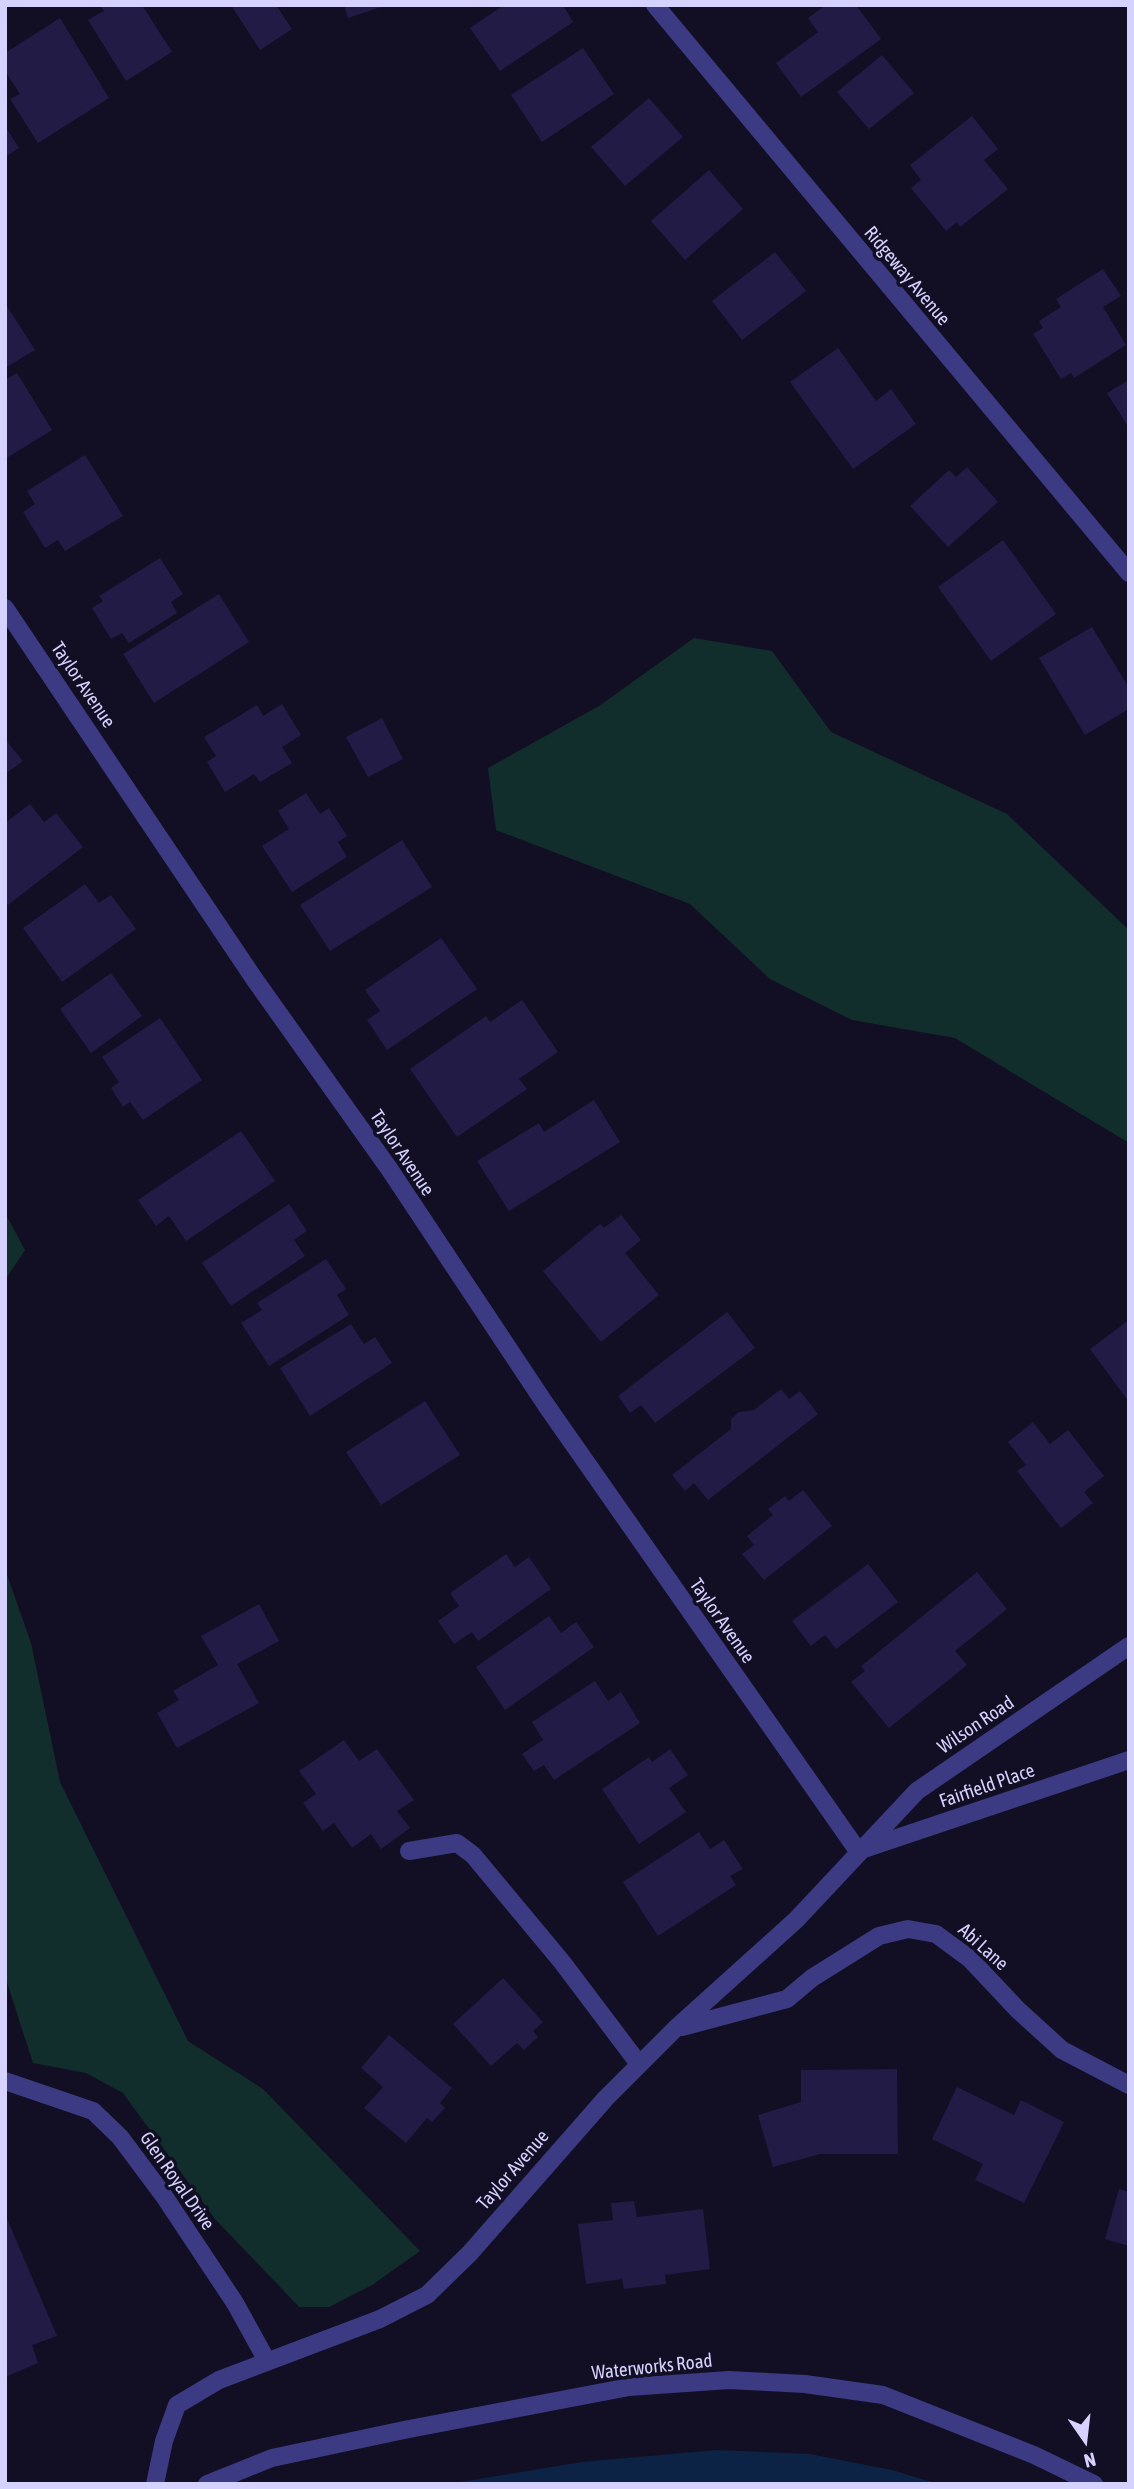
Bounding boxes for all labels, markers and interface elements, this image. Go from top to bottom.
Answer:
street label: Ridgeway Avenue [859,222,955,330]
street label: Taylor Avenue [46,638,120,732]
street label: Taylor Avenue [365,1106,439,1200]
street label: Taylor Avenue [684,1574,760,1668]
street label: Wilson Road [934,1691,1018,1759]
street label: Fairfield Place [936,1759,1038,1813]
street label: Abi Lane [953,1919,1013,1975]
street label: Taylor Avenue [472,2125,554,2215]
street label: Glen Royal Drive [135,2128,219,2234]
street label: Waterworks Road [591,2349,713,2385]
north arrow [1050,2405,1120,2475]
text: N [1082,2448,1098,2472]

